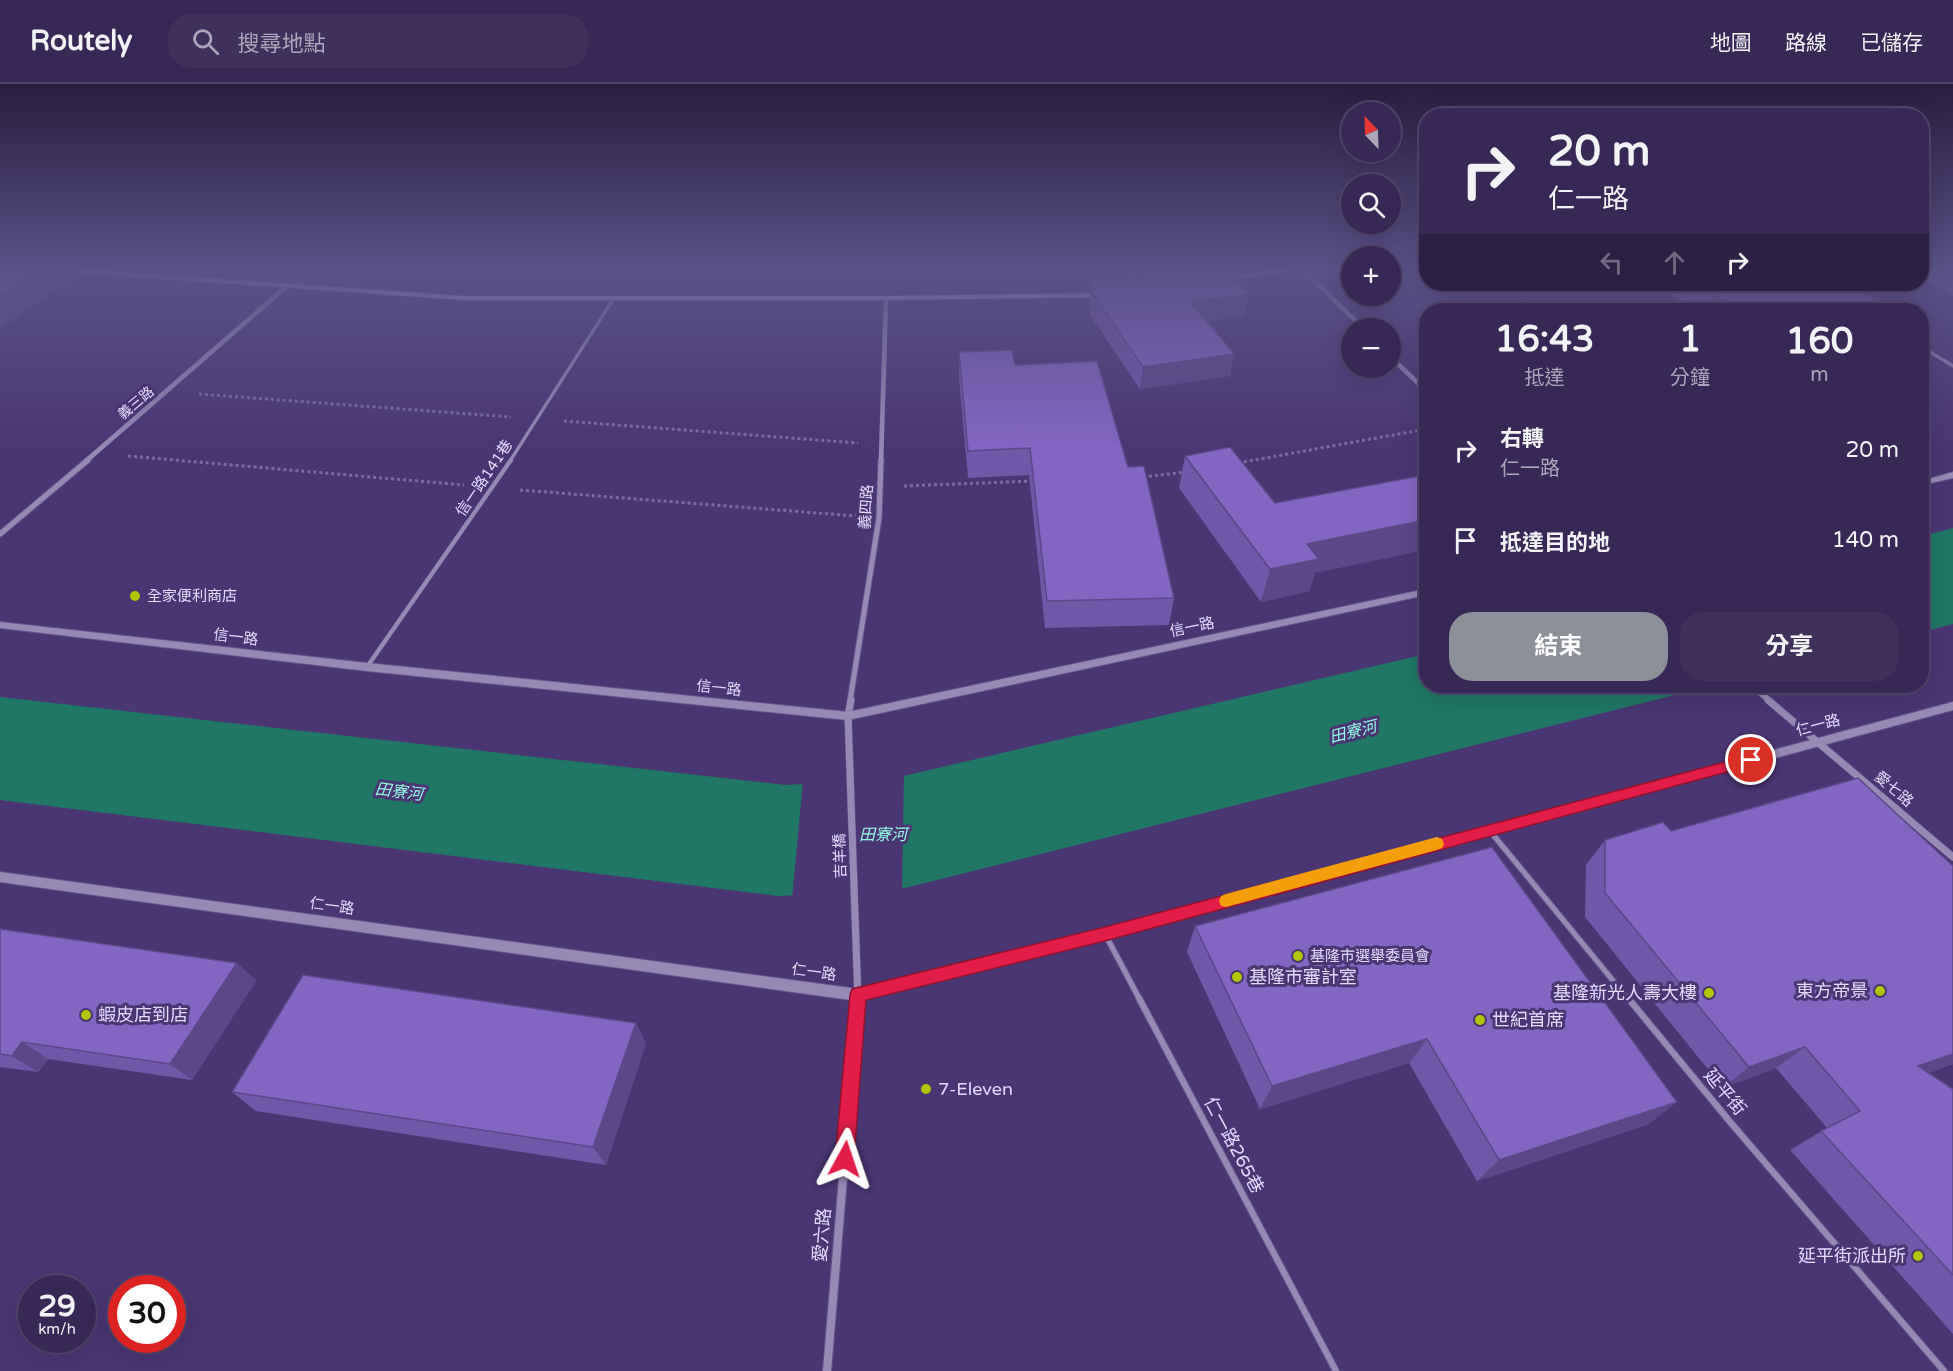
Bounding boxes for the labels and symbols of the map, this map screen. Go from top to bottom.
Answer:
north arrow [1341,102,1401,162]
street label: 義三路 [114,383,158,423]
street label: 信一路141巷 [452,436,516,520]
street label: 義四路 [855,484,877,530]
place label: 全家便利商店 [147,587,237,605]
marker: 全家便利商店 [128,589,142,603]
street label: 信一路 [1168,614,1216,640]
street label: 信一路 [213,625,259,649]
street label: 信一路 [696,677,742,699]
street label: 仁一路 [1794,710,1842,740]
water label: 田寮河 [1327,716,1382,748]
pin [1725,734,1776,785]
street label: 愛七路 [1871,768,1917,810]
water label: 田寮河 [374,779,427,805]
water label: 田寮河 [859,825,910,845]
street label: 吉羊橋 [830,833,850,879]
street label: 仁一路 [308,894,356,918]
place label: 基隆市選舉委員會 [1310,947,1430,965]
marker: 基隆市選舉委員會 [1291,949,1305,963]
street label: 仁一路 [790,960,838,984]
place label: 基隆市審計室 [1249,966,1357,988]
marker: 基隆市審計室 [1230,970,1244,984]
place label: 東方帝景 [1796,980,1868,1002]
place label: 基隆新光人壽大樓 [1553,982,1697,1004]
marker: 東方帝景 [1873,984,1887,998]
marker: 基隆新光人壽大樓 [1702,986,1716,1000]
place label: 蝦皮店到店 [98,1004,188,1026]
marker: 蝦皮店到店 [79,1008,93,1022]
place label: 世紀首席 [1492,1009,1564,1031]
marker: 世紀首席 [1473,1013,1487,1027]
street label: 延平街 [1699,1064,1751,1120]
place label: 7-Eleven [938,1078,1013,1100]
marker: 7-Eleven [919,1082,933,1096]
street label: 仁一路265巷 [1199,1093,1269,1197]
position arrow [813,1127,877,1191]
street label: 愛六路 [809,1207,835,1263]
place label: 延平街派出所 [1798,1245,1906,1267]
marker: 延平街派出所 [1911,1249,1925,1263]
speed limit sign: 30 [108,1275,186,1353]

